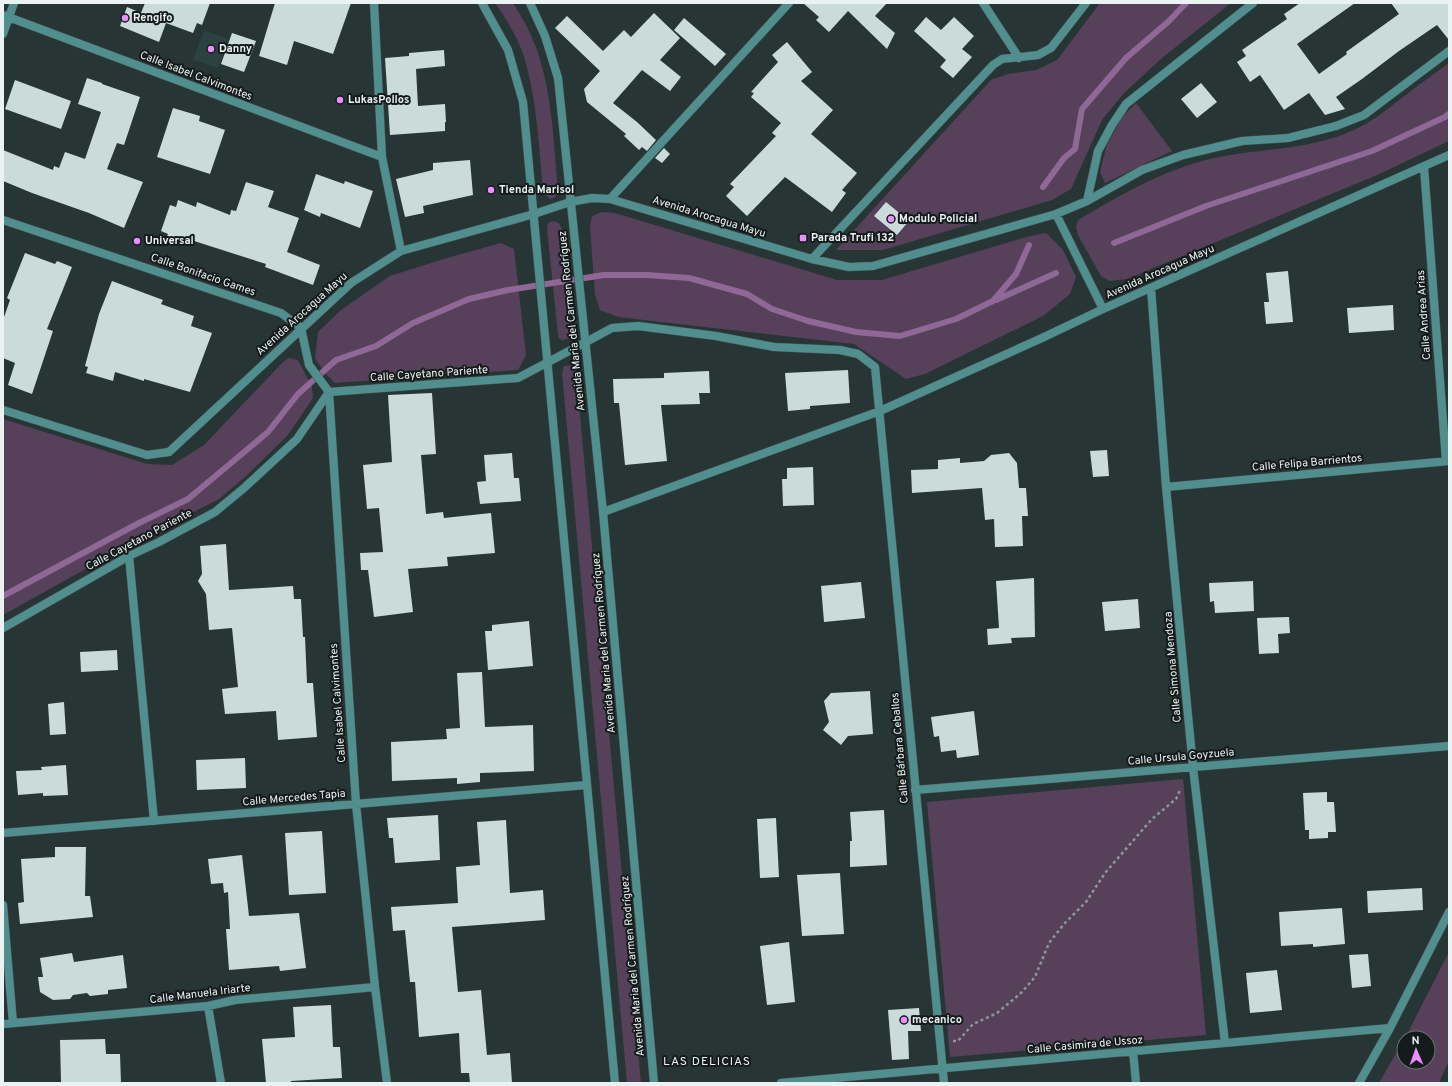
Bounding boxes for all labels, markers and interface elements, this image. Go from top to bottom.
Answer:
place label: Rengifo [133,11,172,25]
marker: Rengifo [120,13,130,23]
place label: Danny [219,42,252,56]
marker: Danny [206,44,216,54]
street label: Calle Isabel Calvimontes [138,48,254,104]
place label: LukasPollos [348,93,409,107]
marker: LukasPollos [335,95,345,105]
place label: Tienda Marisol [499,183,574,197]
marker: Tienda Marisol [486,185,496,195]
street label: Avenida Arocagua Mayu [651,193,767,241]
place label: Modulo Policial [899,212,977,226]
marker: Modulo Policial [886,214,896,224]
street label: Avenida Maria del Carmen Rodríguez [556,230,588,412]
place label: Parada Trufi 132 [811,231,894,245]
marker: Parada Trufi 132 [798,233,808,243]
place label: Universal [145,234,194,248]
marker: Universal [132,236,142,246]
street label: Avenida Arocagua Mayu [1103,242,1217,302]
street label: Calle Bonifacio Games [149,250,257,300]
street label: Avenida Arocagua Mayu [254,269,350,359]
street label: Calle Andrea Arias [1414,270,1434,360]
street label: Calle Cayetano Pariente [369,363,489,385]
street label: Calle Felipa Barrientos [1251,451,1363,475]
street label: Calle Cayetano Pariente [83,506,195,574]
street label: Avenida Maria del Carmen Rodríguez [589,552,619,734]
street label: Calle Simona Mendoza [1161,611,1185,723]
street label: Calle Isabel Calvimontes [327,643,349,763]
street label: Calle Bárbara Ceballos [888,692,912,804]
street label: Calle Ursula Goyzuela [1127,745,1235,769]
street label: Calle Mercedes Tapia [242,786,346,809]
street label: Avenida Maria del Carmen Rodríguez [618,875,648,1057]
street label: Calle Manuela Iriarte [149,981,251,1007]
place label: mecanico [912,1013,962,1027]
marker: mecanico [899,1015,909,1025]
north arrow [1396,1030,1436,1070]
street label: Calle Casimira de Ussoz [1026,1033,1144,1057]
text: N [1411,1034,1420,1048]
district label: LAS DELICIAS [663,1054,751,1070]

